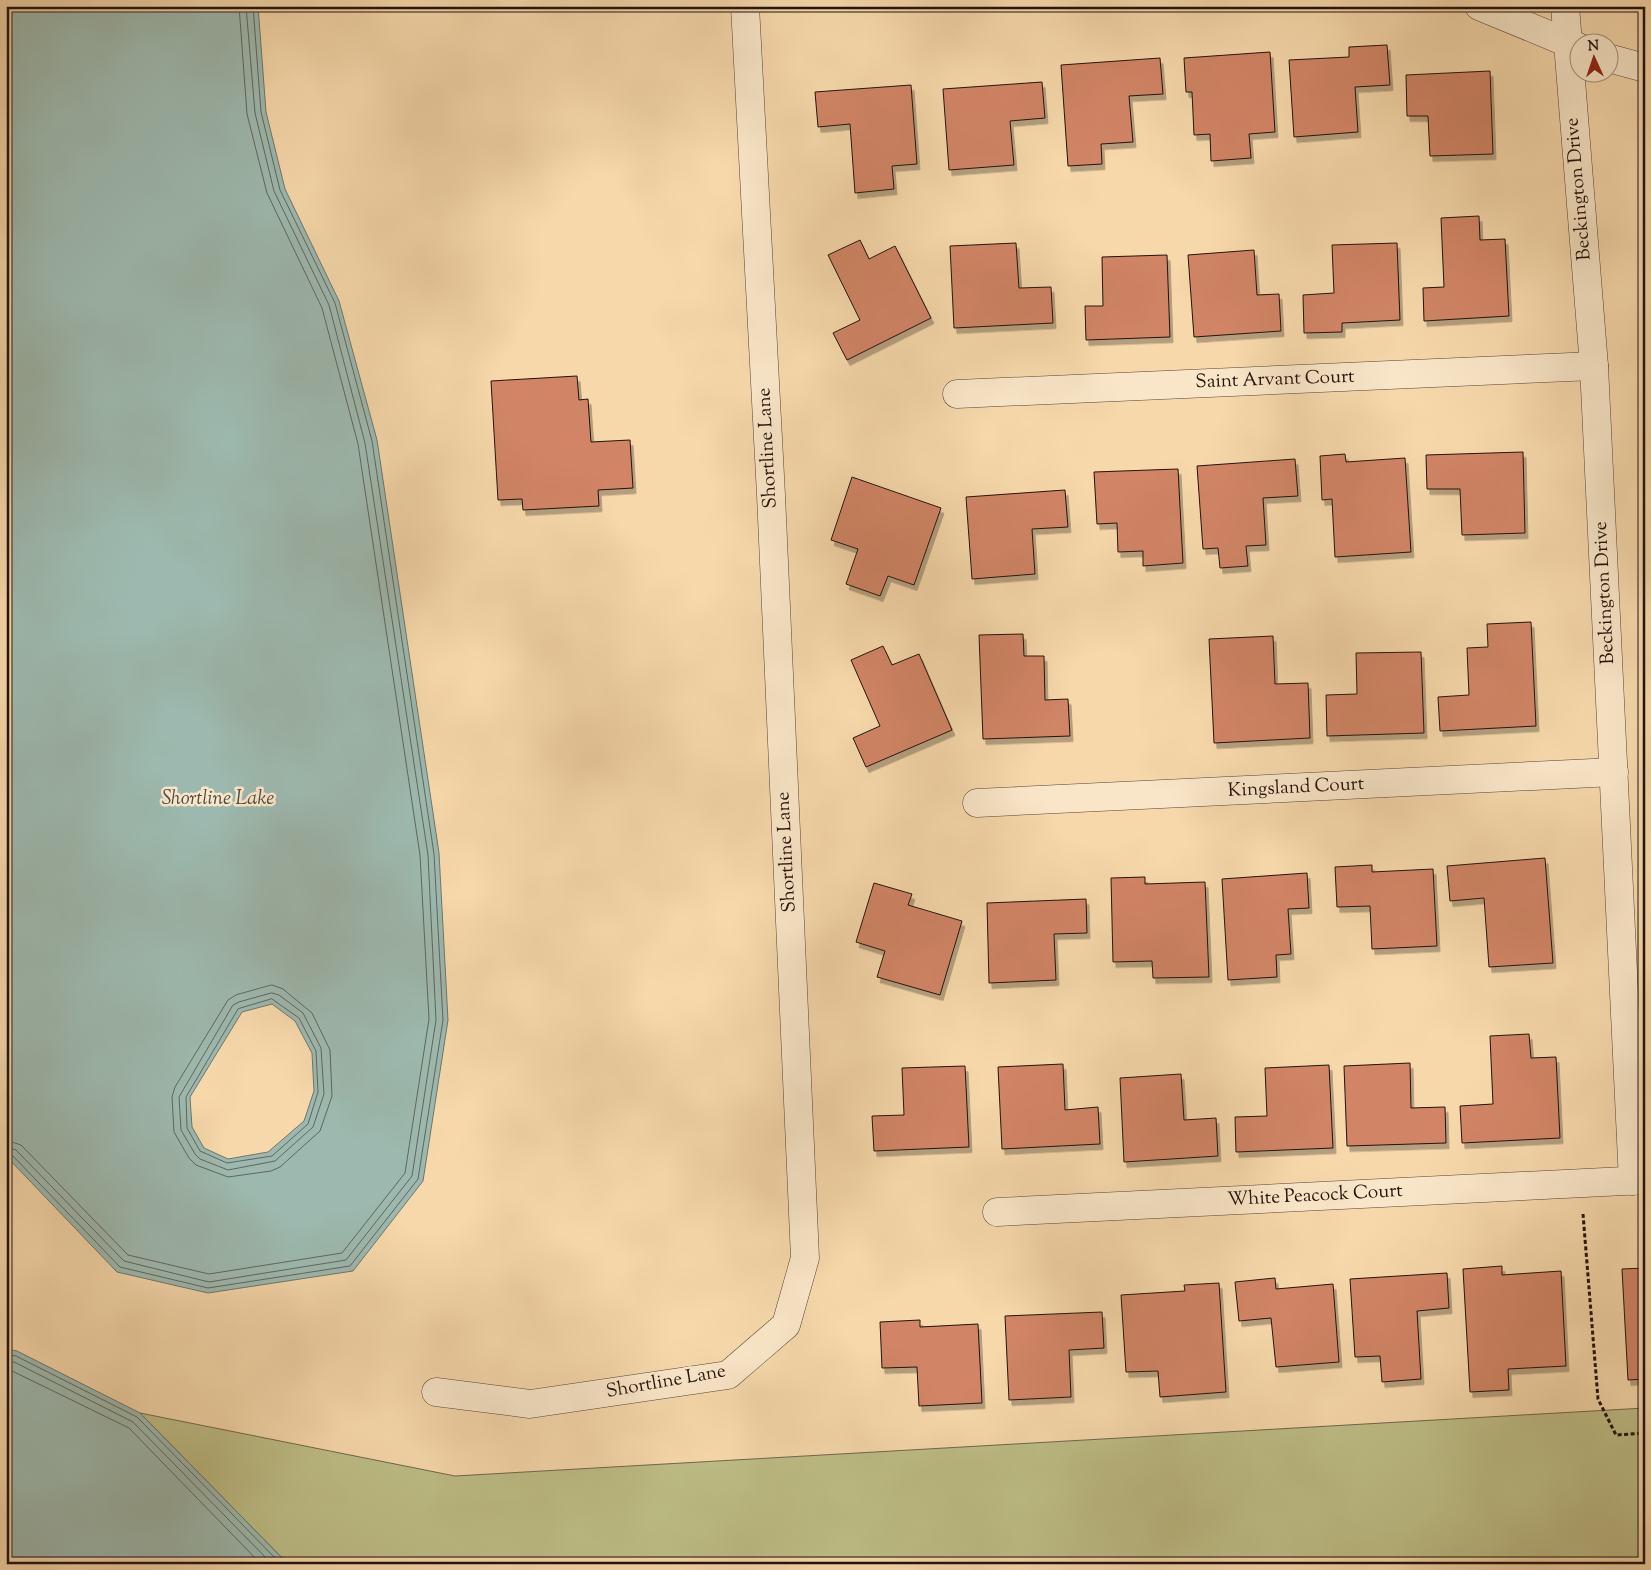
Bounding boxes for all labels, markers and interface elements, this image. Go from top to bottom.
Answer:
north arrow [1568,32,1618,82]
text: N [1587,37,1600,57]
street label: Beckington Drive [1559,116,1599,262]
street label: Saint Arvant Court [1195,364,1356,396]
street label: Shortline Lane [751,387,785,509]
street label: Beckington Drive [1588,521,1622,665]
street label: Kingsland Court [1227,771,1365,805]
water label: Shortline Lake [162,785,274,814]
street label: Shortline Lane [770,791,804,913]
street label: White Peacock Court [1227,1178,1404,1214]
street label: Shortline Lane [604,1358,728,1406]

